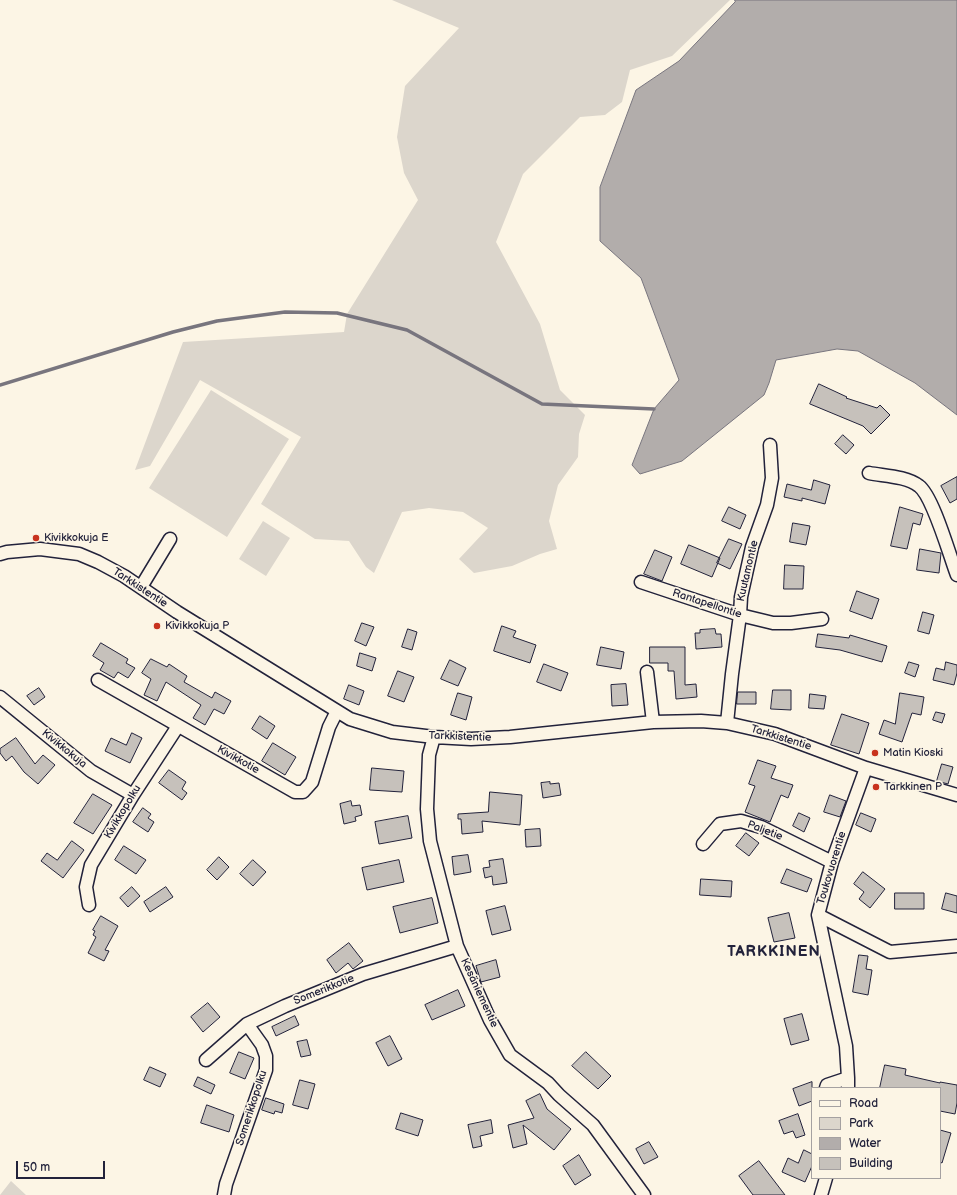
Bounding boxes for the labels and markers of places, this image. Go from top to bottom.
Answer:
place label: Kivikkokuja E [44,531,108,545]
marker: Kivikkokuja E [31,533,41,543]
place label: Kivikkokuja P [165,619,229,633]
marker: Kivikkokuja P [152,621,162,631]
place label: Matin Kioski [883,746,943,760]
marker: Matin Kioski [870,748,880,758]
place label: Tarkkinen P [884,780,942,794]
marker: Tarkkinen P [871,782,881,792]

